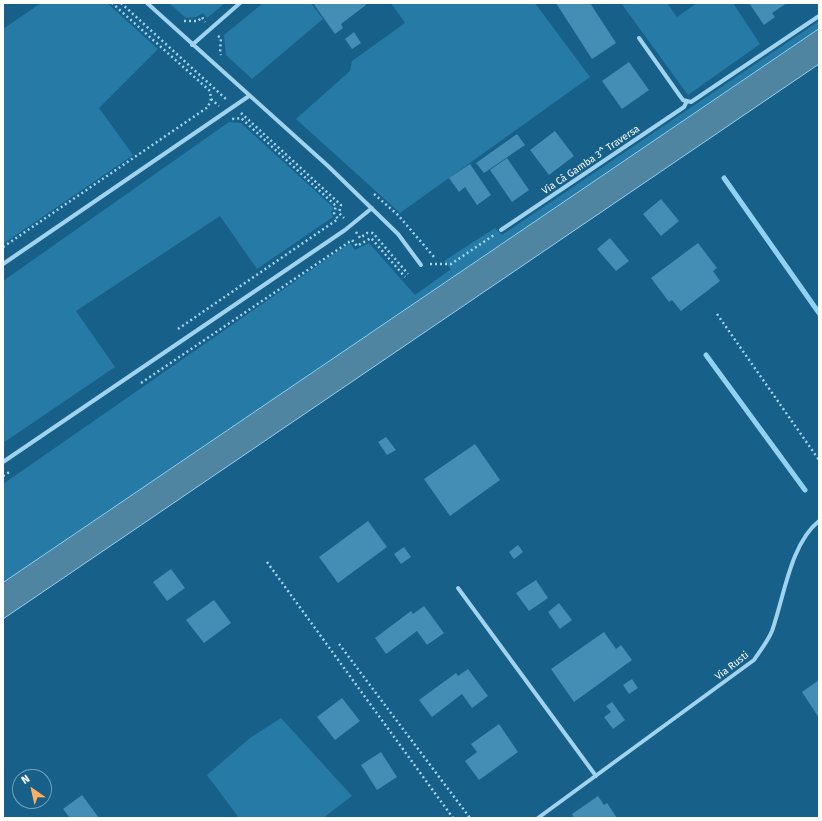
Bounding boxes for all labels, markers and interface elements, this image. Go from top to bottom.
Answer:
street label: Via Cà Gamba 3^ Traversa [540,123,642,197]
street label: Via Rusti [713,649,751,683]
north arrow [12,769,52,809]
text: N [19,772,32,787]

